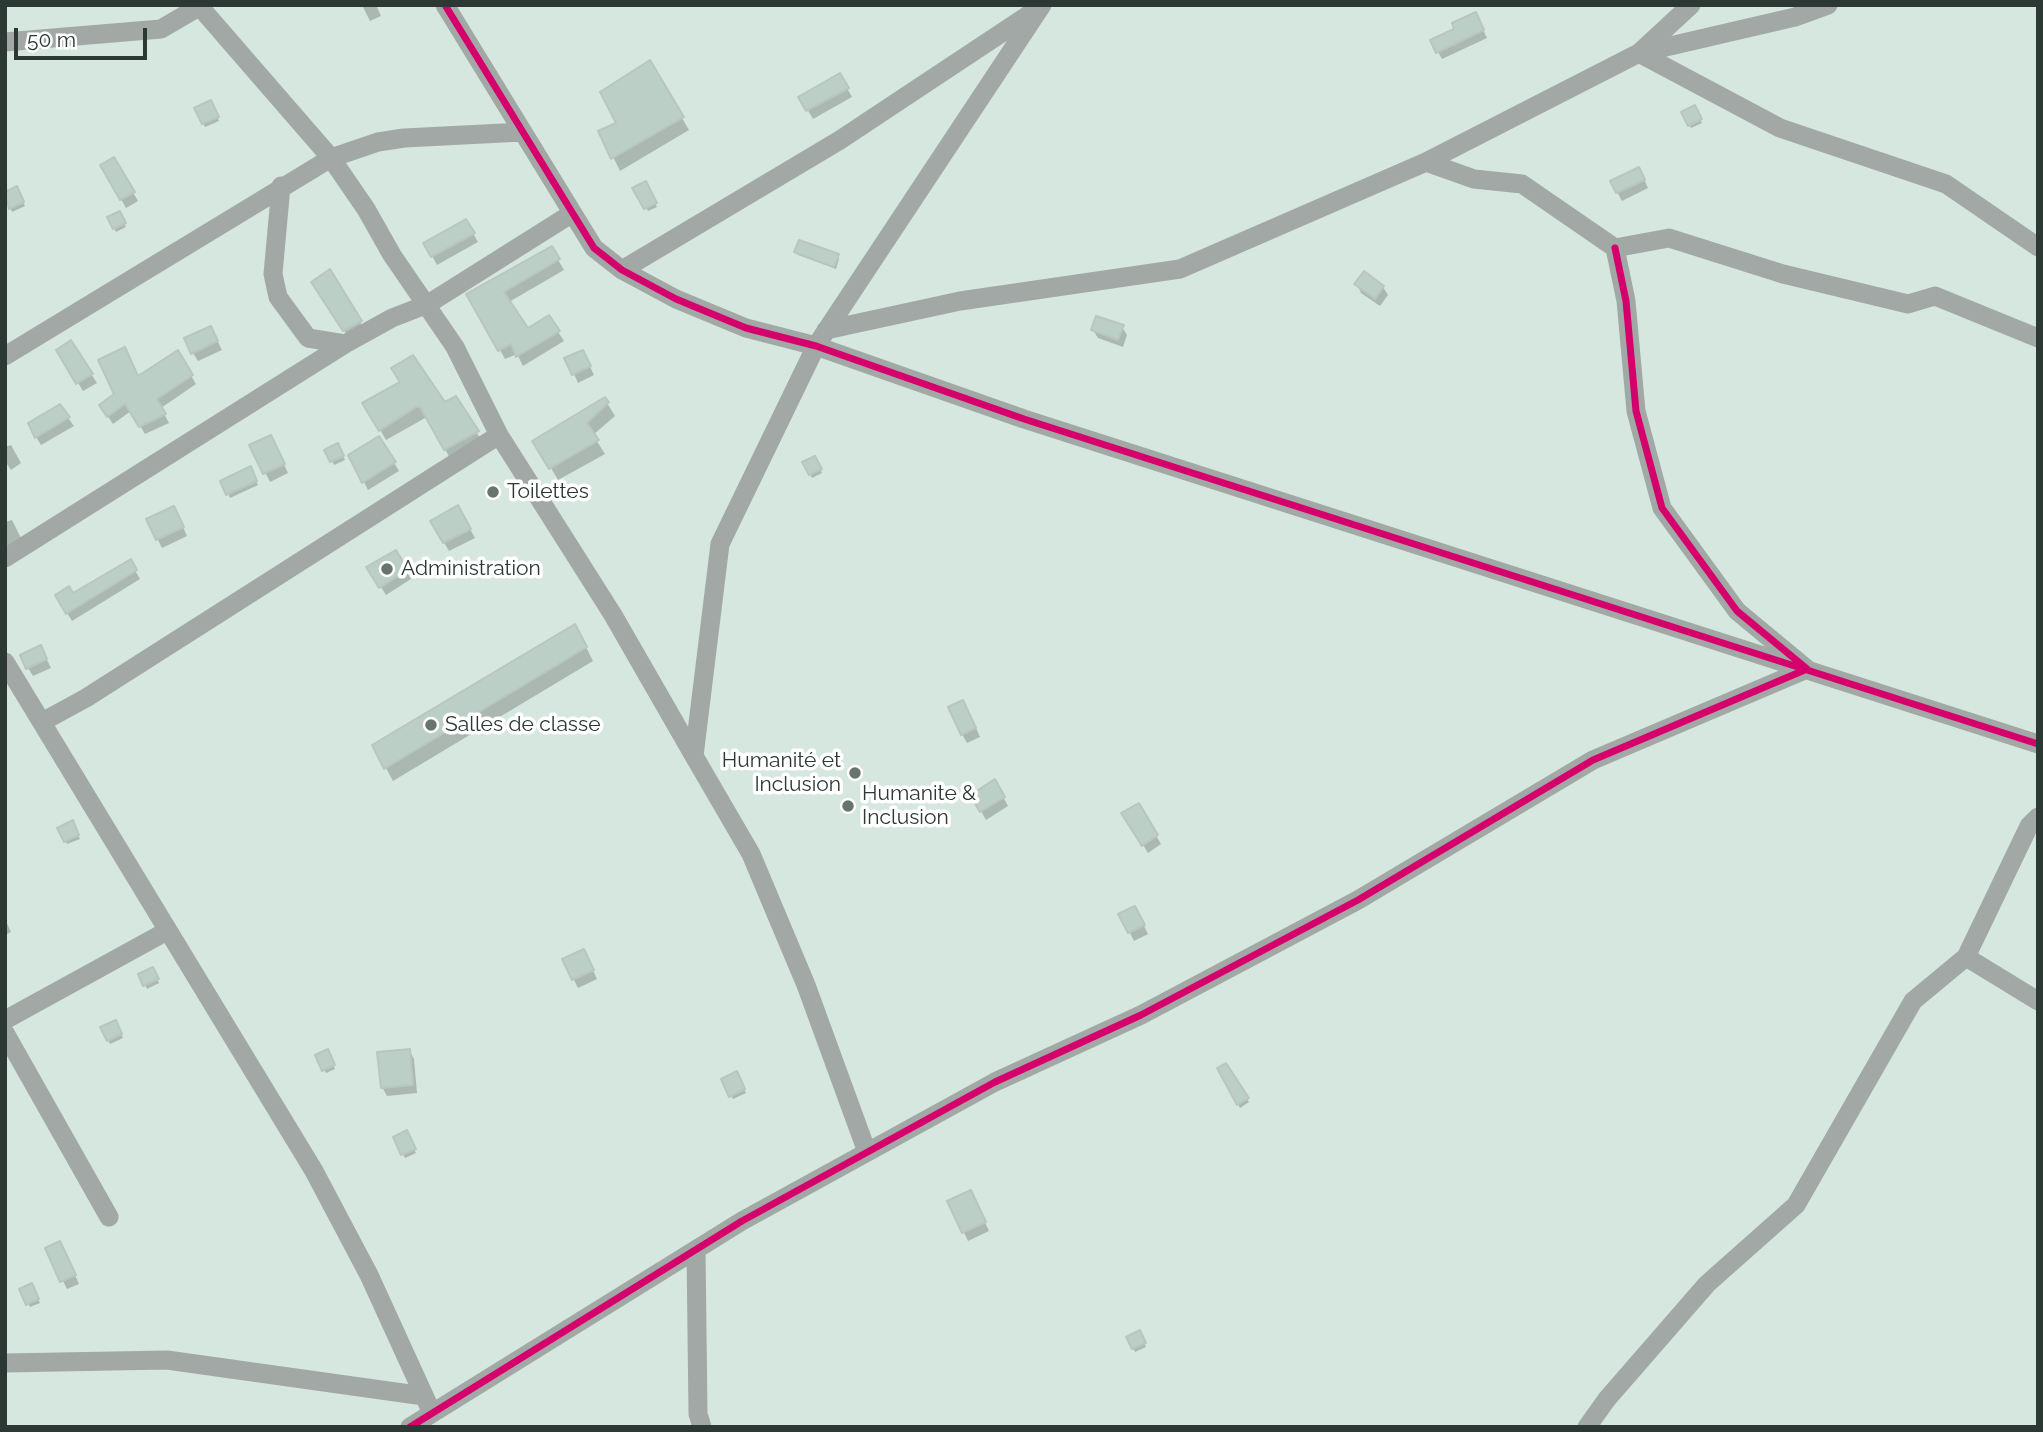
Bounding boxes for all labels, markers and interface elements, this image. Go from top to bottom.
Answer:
scale bar [18,14,150,58]
text: 50 m [27,27,76,52]
place label: Toilettes [507,479,589,505]
marker: Toilettes [485,484,501,500]
place label: Administration [401,556,541,582]
marker: Administration [379,561,395,577]
place label: Salles de classe [445,712,600,738]
marker: Salles de classe [423,717,439,733]
place label: Humanité et Inclusion [722,748,841,798]
marker: Humanité et Inclusion [847,765,863,781]
place label: Humanite & Inclusion [862,781,976,831]
marker: Humanite & Inclusion [840,798,856,814]

